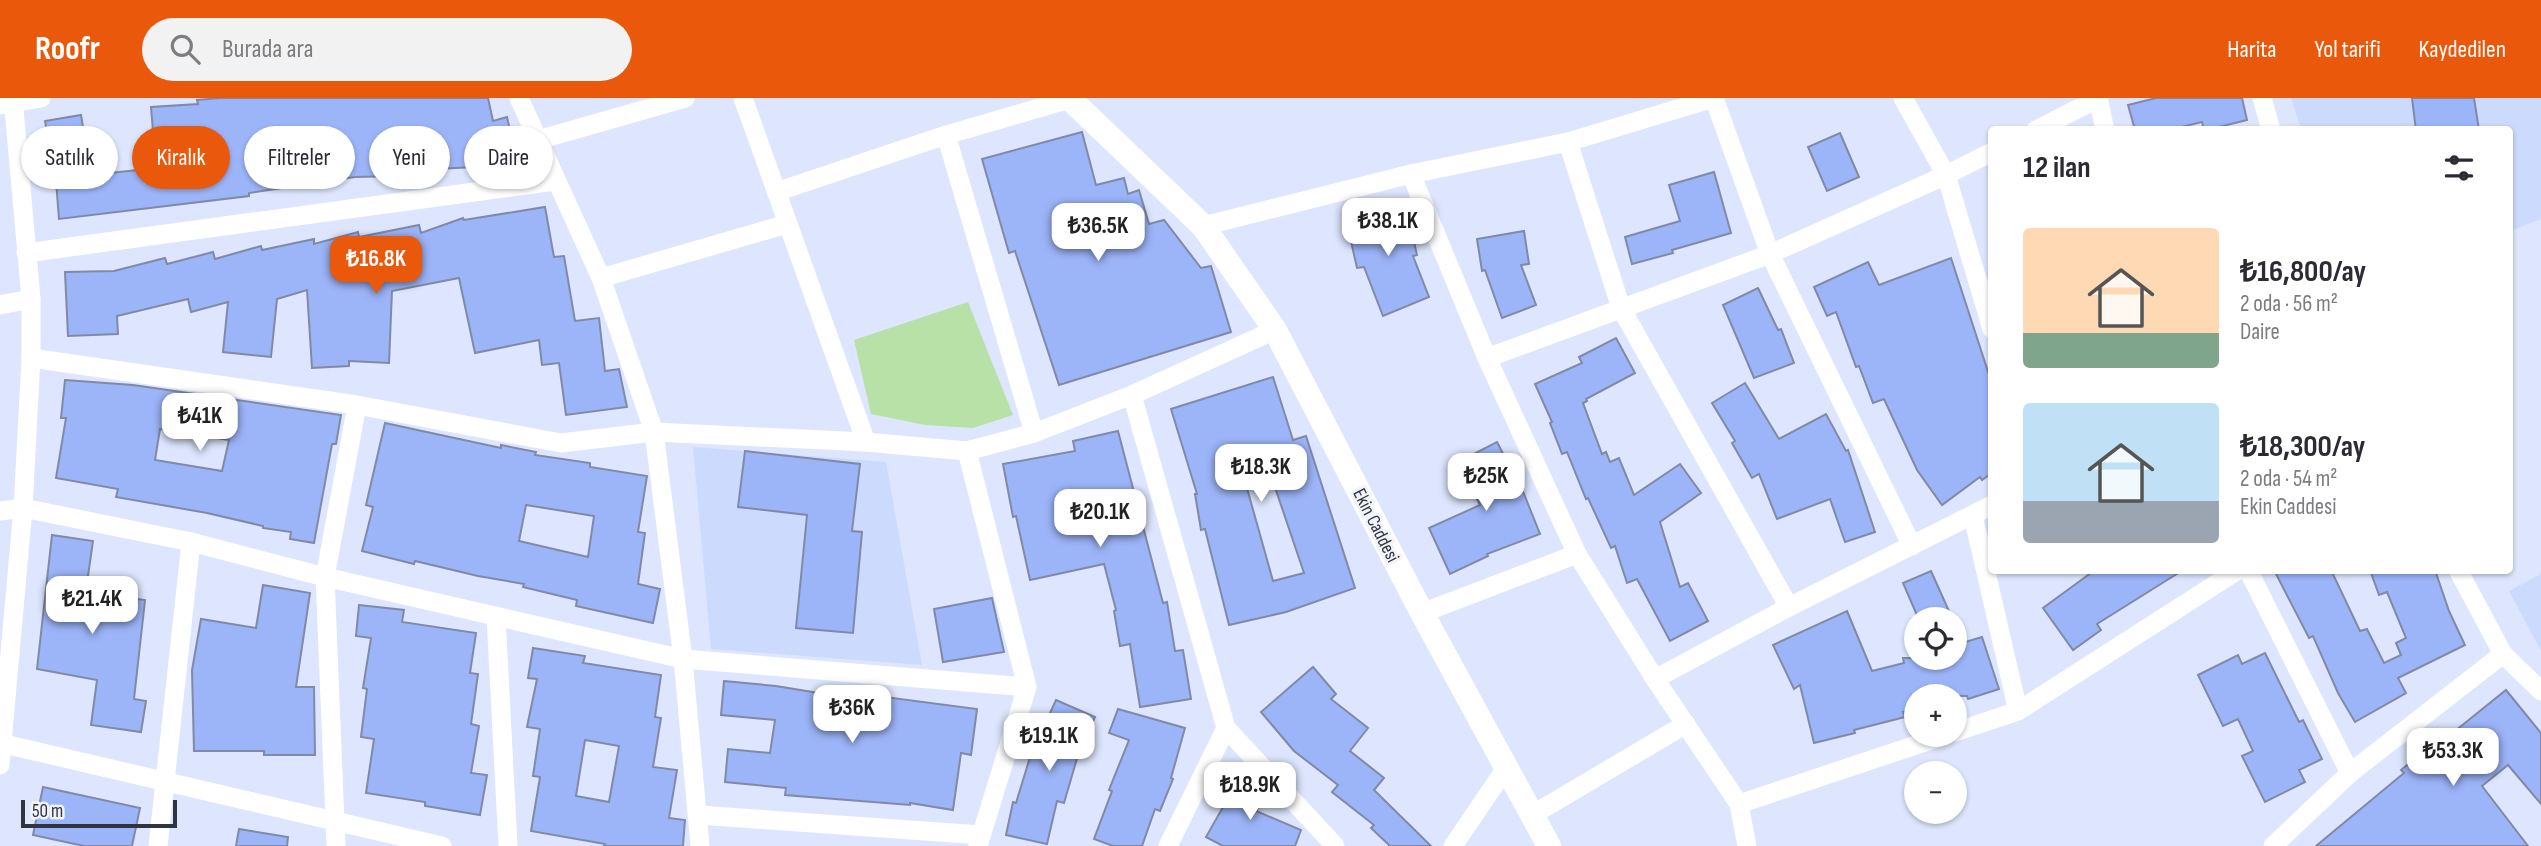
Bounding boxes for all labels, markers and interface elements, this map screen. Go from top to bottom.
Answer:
search box [142,18,632,81]
text: Roofr [35,29,100,69]
icon: search [166,30,204,68]
text: Burada ara [222,34,314,65]
text: Harita [2227,35,2277,64]
text: Yol tarifi [2315,35,2381,64]
text: Kaydedilen [2419,35,2506,64]
chip: Satılık [21,126,118,189]
chip: Kiralık [132,126,230,189]
chip: Filtreler [244,126,355,189]
chip: Yeni [369,126,450,189]
chip: Daire [464,126,553,189]
icon: filters [2440,149,2478,187]
text: 12 ilan [2023,150,2091,186]
pin: ₺38.1K [1331,198,1445,258]
pin: ₺36.5K [1041,204,1155,263]
text: ₺38.1K [1358,207,1418,235]
text: ₺36.5K [1068,212,1128,240]
pin: ₺16.8K [319,236,433,296]
text: ₺16.8K [346,245,406,273]
text: ₺16,800/ay [2240,254,2366,290]
icon: home [2079,256,2163,340]
text: 2 oda · 56 m² [2240,290,2338,318]
text: Daire [2240,318,2280,346]
pin: ₺41K [159,394,241,453]
text: ₺41K [178,402,222,430]
text: ₺18,300/ay [2240,429,2365,465]
icon: home [2079,431,2163,515]
pin: ₺18.3K [1204,444,1318,504]
text: ₺18.3K [1231,453,1291,481]
pin: ₺25K [1445,454,1527,513]
text: ₺25K [1464,462,1508,490]
text: 2 oda · 54 m² [2240,465,2338,493]
street label: Ekin Caddesi [1347,485,1404,566]
pin: ₺20.1K [1043,490,1157,549]
text: Ekin Caddesi [2240,493,2337,521]
text: ₺20.1K [1070,498,1130,526]
pin: ₺21.4K [35,576,149,636]
text: ₺21.4K [62,585,122,613]
map controls [1904,607,1967,824]
button: locate [1904,607,1967,670]
button: + [1904,684,1967,747]
pin: ₺36K [811,686,893,745]
text: ₺36K [829,694,875,722]
pin: ₺19.1K [992,714,1106,773]
text: ₺19.1K [1020,722,1078,750]
pin: ₺53.3K [2396,728,2510,788]
text: ₺53.3K [2423,737,2483,765]
button: − [1904,761,1967,824]
pin: ₺18.9K [1193,762,1307,822]
text: ₺18.9K [1220,771,1280,799]
scale bar [21,797,177,829]
text: 50 m [32,800,63,823]

